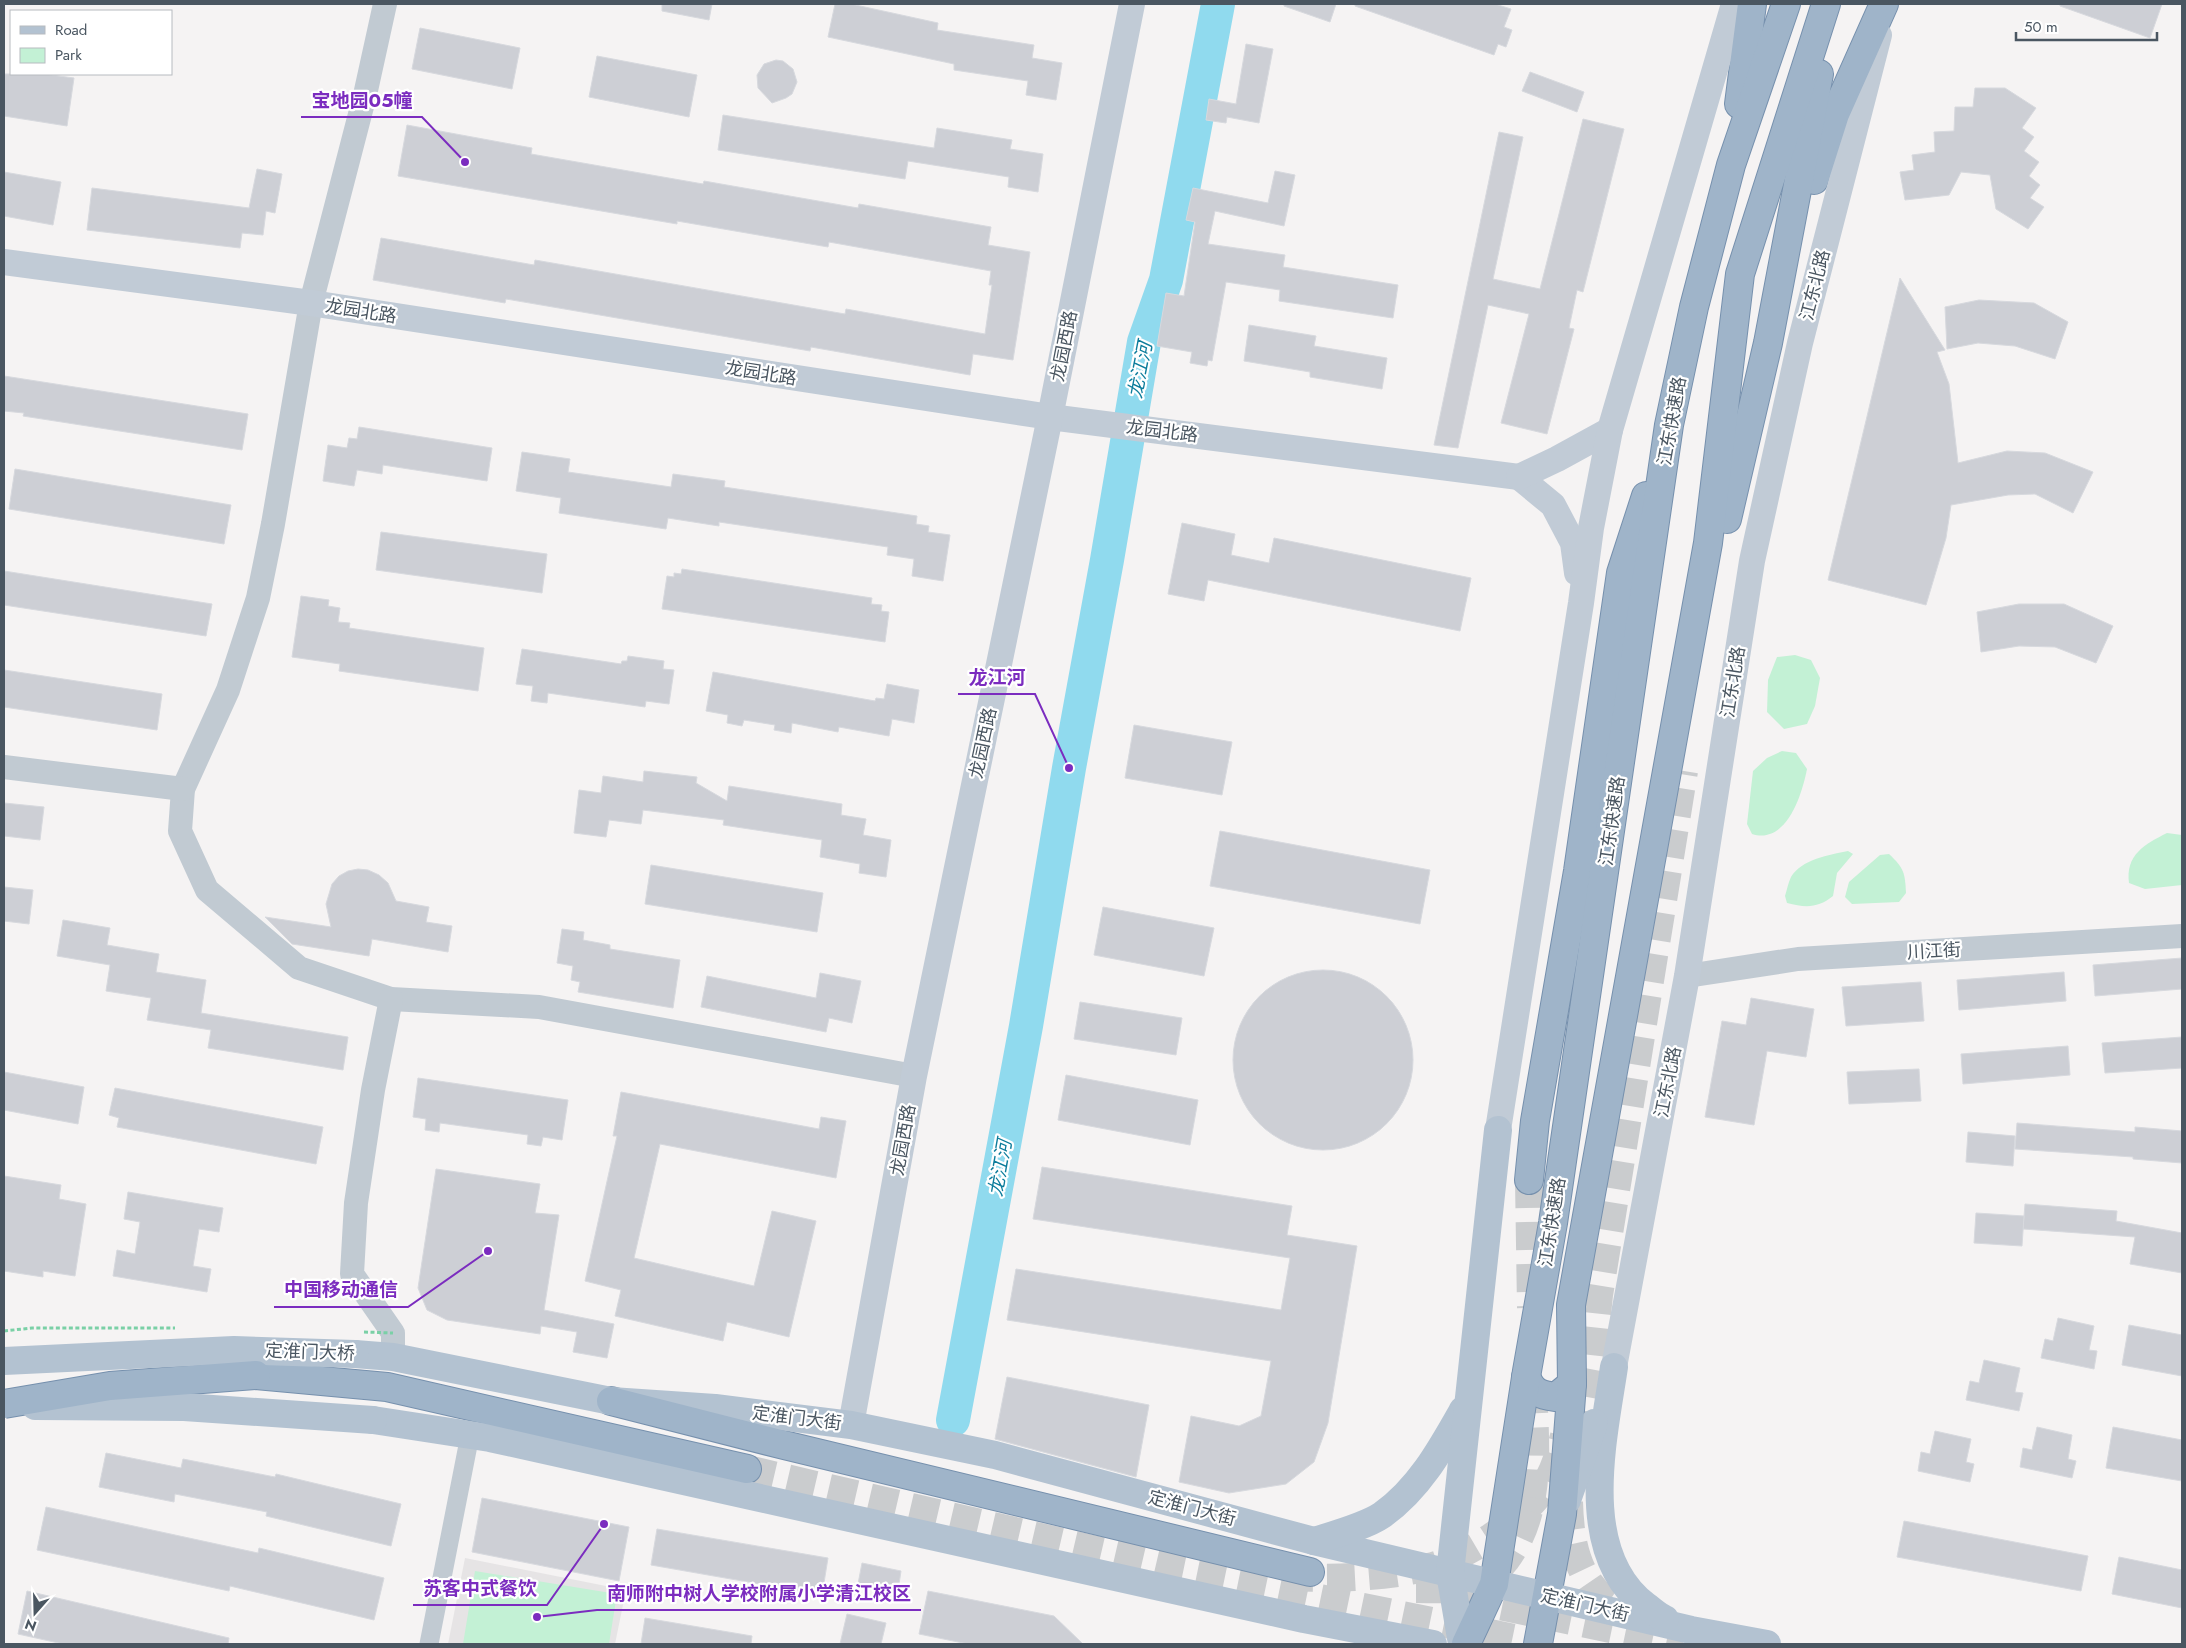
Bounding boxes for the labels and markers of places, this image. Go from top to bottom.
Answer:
callout: 宝地园05幢 [301,83,422,117]
callout: 龙江河 [958,660,1035,694]
callout: 中国移动通信 [274,1273,408,1307]
callout: 苏客中式餐饮 [413,1571,547,1605]
callout: 南师附中树人学校附属小学清江校区 [597,1576,921,1610]

